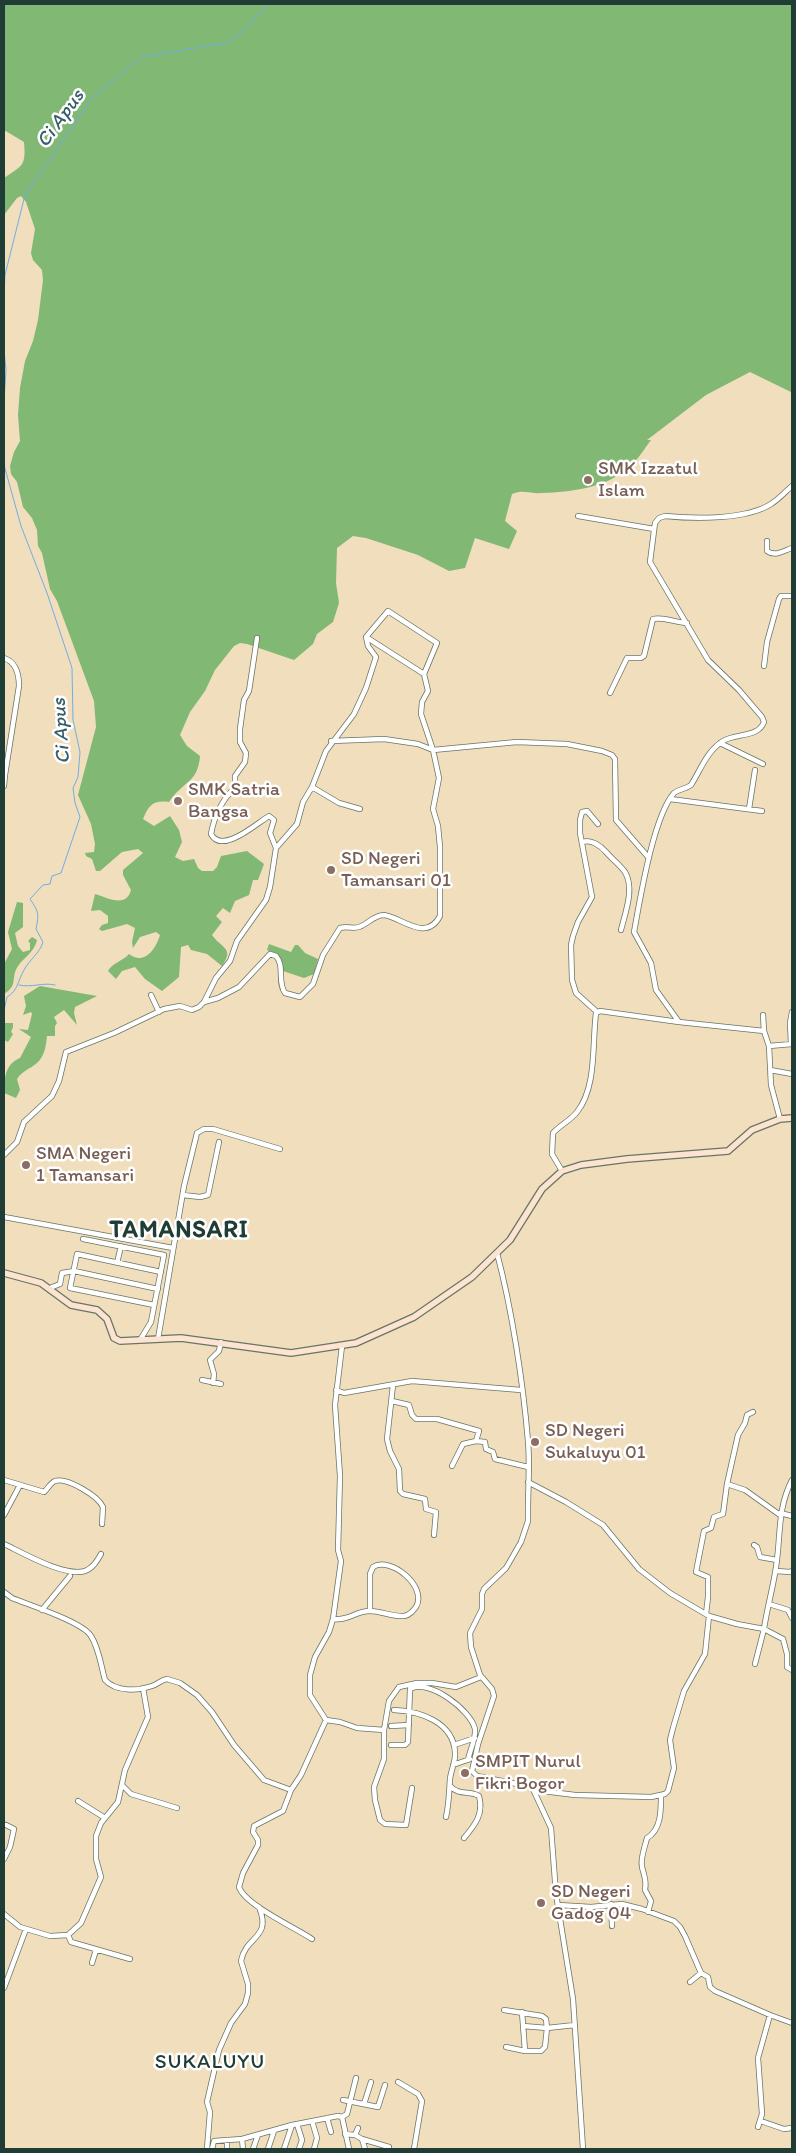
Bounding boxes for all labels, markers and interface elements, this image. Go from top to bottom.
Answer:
water label: Ci Apus [32,85,90,153]
place label: SMK Izzatul Islam [598,458,698,502]
marker: SMK Izzatul Islam [582,474,594,486]
water label: Ci Apus [48,697,76,765]
place label: SMK Satria Bangsa [188,779,280,823]
marker: SMK Satria Bangsa [172,795,184,807]
place label: SD Negeri Tamansari 01 [341,848,451,892]
marker: SD Negeri Tamansari 01 [325,864,337,876]
place label: SMA Negeri 1 Tamansari [36,1143,134,1187]
marker: SMA Negeri 1 Tamansari [20,1159,32,1171]
district label: TAMANSARI [108,1217,250,1245]
place label: SD Negeri Sukaluyu 01 [545,1420,646,1464]
marker: SD Negeri Sukaluyu 01 [529,1436,541,1448]
place label: SMPIT Nurul Fikri Bogor [475,1751,581,1795]
marker: SMPIT Nurul Fikri Bogor [459,1767,471,1779]
place label: SD Negeri Gadog 04 [551,1881,631,1925]
marker: SD Negeri Gadog 04 [535,1897,547,1909]
district label: SUKALUYU [154,2050,266,2076]

